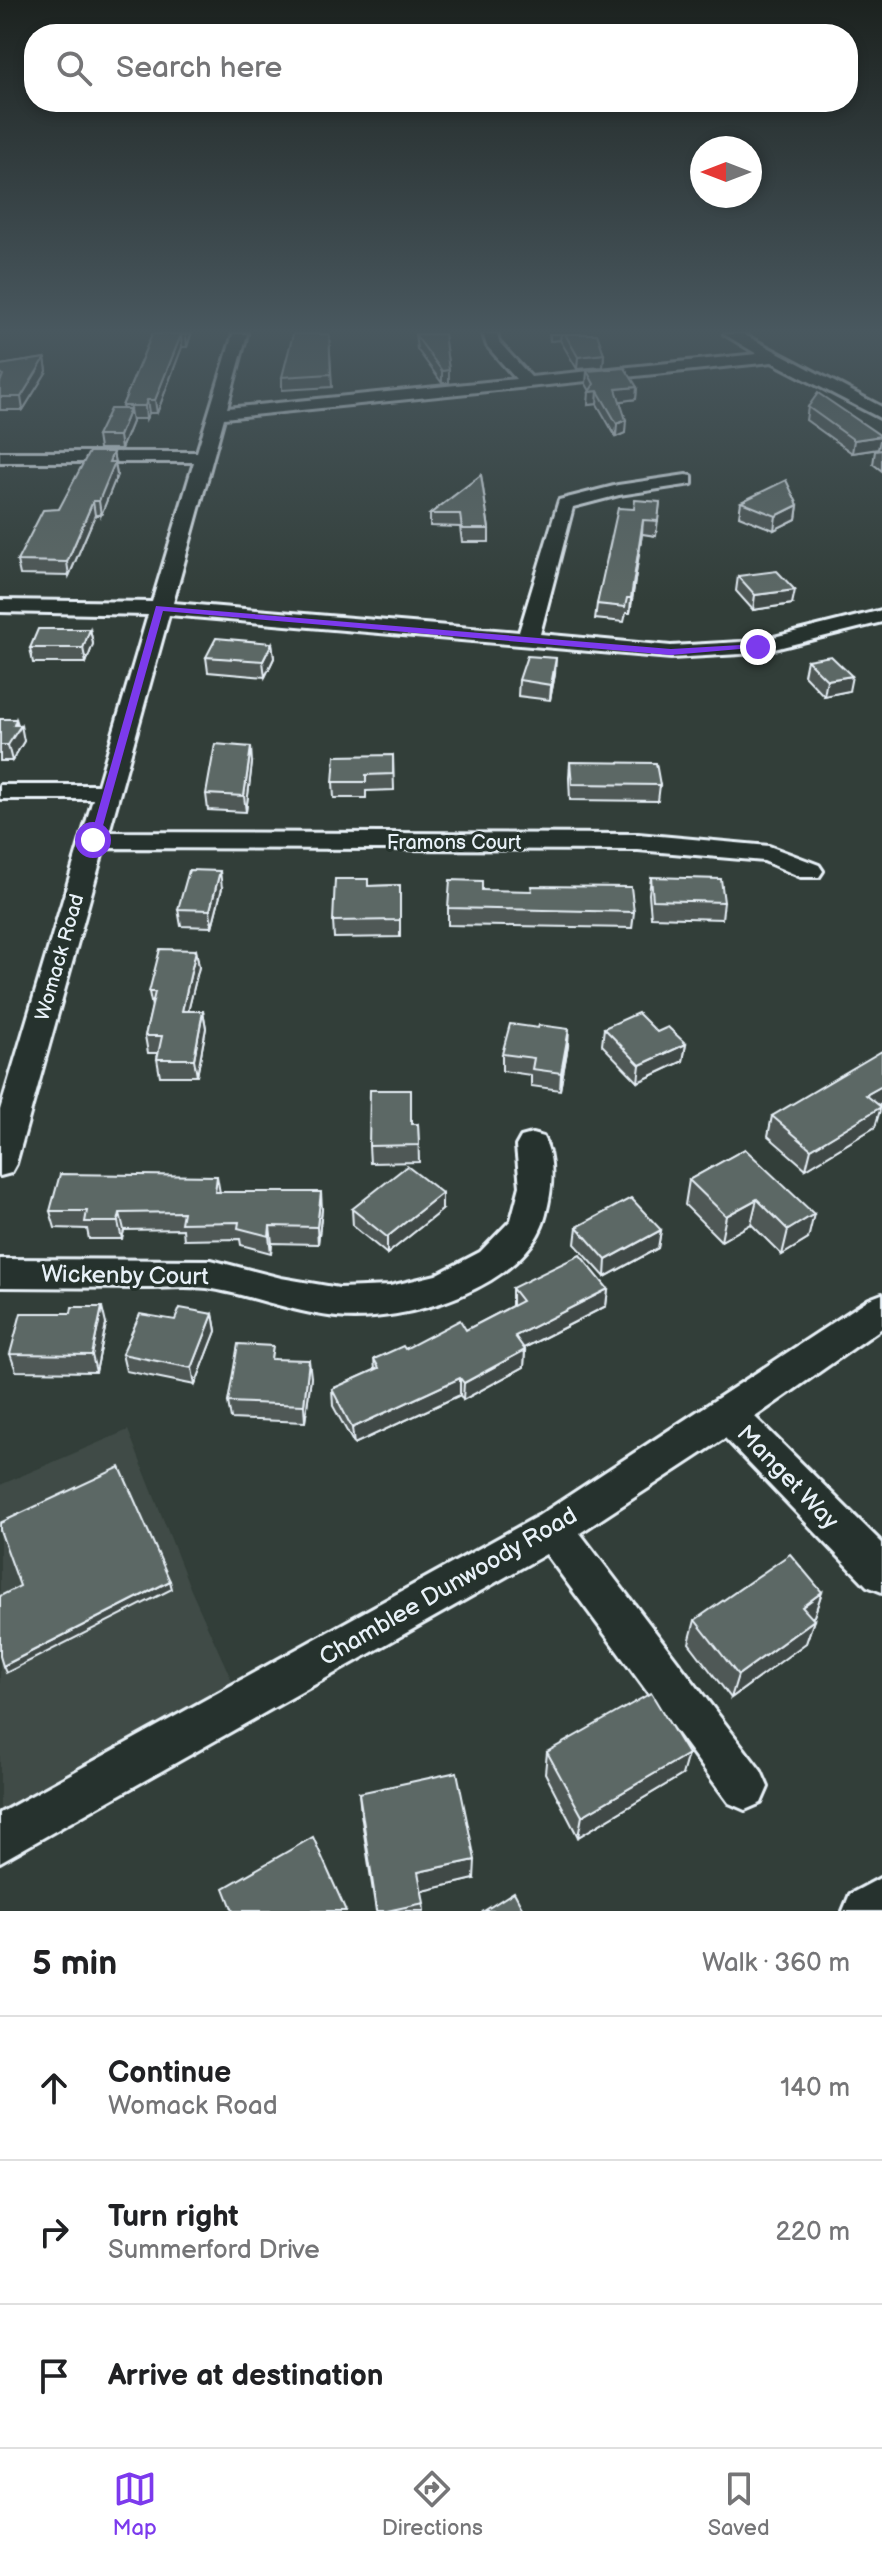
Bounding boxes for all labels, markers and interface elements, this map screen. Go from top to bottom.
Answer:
search box [24,24,858,112]
icon: search [52,46,96,90]
text: Search here [116,50,282,86]
north arrow [690,136,762,208]
route end [740,629,776,665]
route start [75,822,111,858]
street label: Framons Court [387,831,521,855]
street label: Womack Road [30,891,89,1023]
street label: Wickenby Court [41,1260,210,1291]
street label: Manget Way [731,1419,845,1536]
street label: Chamblee Dunwoody Road [314,1501,582,1672]
text: 5 min [32,1943,117,1984]
text: Walk · 360 m [702,1948,850,1979]
text: Continue [108,2055,231,2091]
icon: ahead [32,2066,76,2110]
text: 140 m [780,2073,850,2104]
text: Womack Road [108,2091,278,2122]
text: Turn right [108,2199,239,2235]
icon: right [32,2210,76,2254]
text: 220 m [776,2217,850,2248]
text: Summerford Drive [108,2235,320,2266]
icon: arrive [32,2354,76,2398]
text: Arrive at destination [108,2358,384,2394]
tab: Map [112,2467,157,2542]
tab: Directions [382,2467,483,2542]
tab: Saved [708,2467,770,2542]

